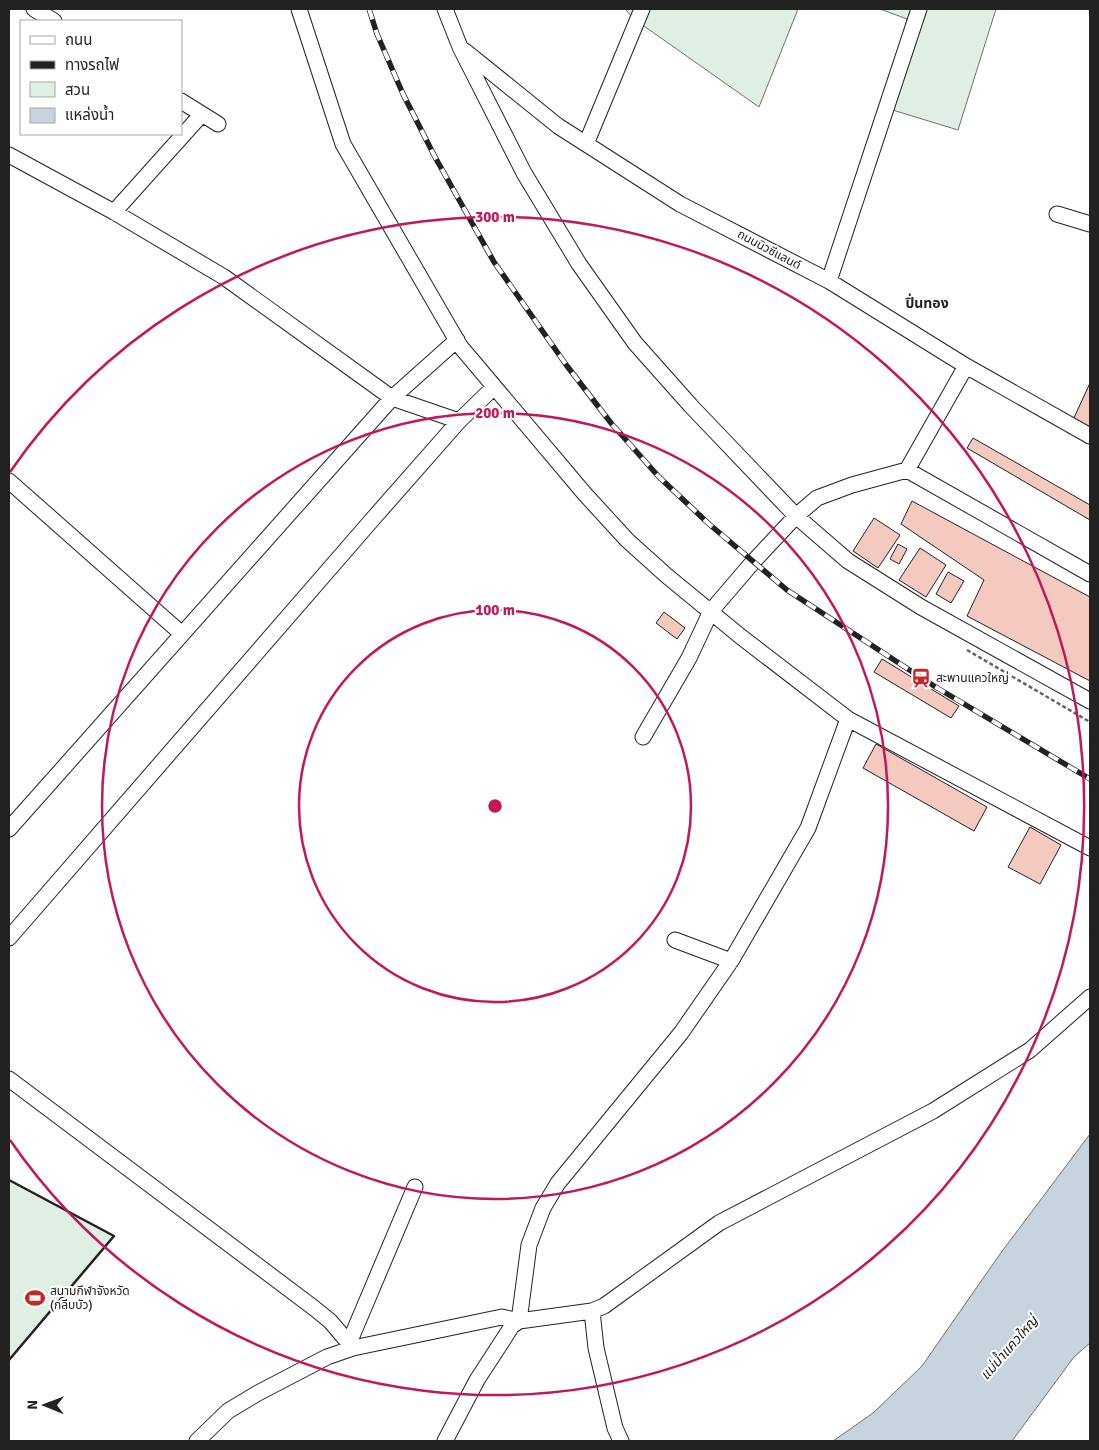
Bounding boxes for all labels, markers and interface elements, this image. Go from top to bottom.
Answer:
legend [20,20,182,135]
text: ถนน [65,31,92,49]
text: ทางรถไฟ [65,56,119,74]
text: สวน [65,81,90,99]
text: แหล่งน้ำ [65,104,114,124]
text: 300 m [475,208,515,226]
street label: ถนนนิวซีแลนด์ [734,227,804,273]
district label: ปิ่นทอง [905,293,949,312]
text: 200 m [475,404,515,422]
text: 100 m [475,601,515,619]
station icon: สะพานแควใหญ่ [910,667,932,689]
place label: สะพานแควใหญ่ [936,671,1009,686]
centre of rings [486,797,504,815]
place label: สนามกีฬาจังหวัด (กลีบบัว) [50,1284,130,1313]
sports icon: สนามกีฬาจังหวัด (กลีบบัว) [24,1287,46,1309]
water label: แม่น้ำแควใหญ่ [975,1310,1043,1383]
north arrow [20,1380,70,1430]
text: N [24,1400,41,1410]

